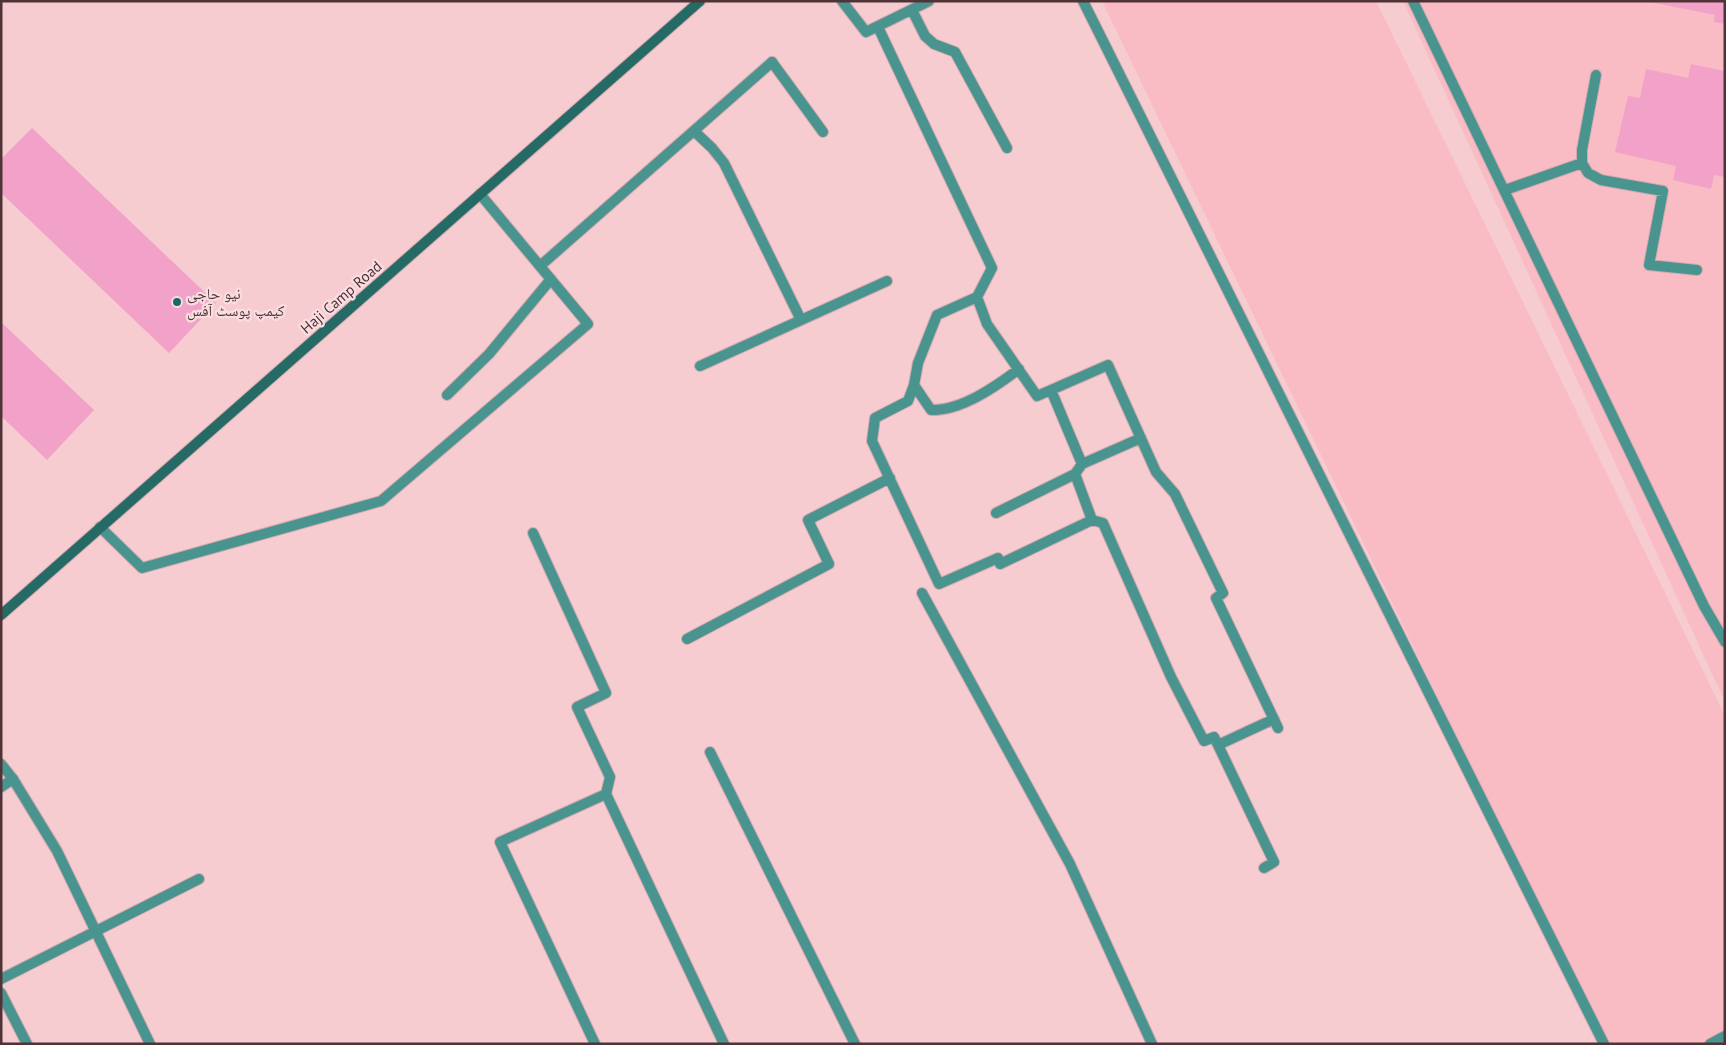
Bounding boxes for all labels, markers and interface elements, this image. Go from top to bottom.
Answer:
street label: Haji Camp Road [297,257,385,337]
place label: نیو حاجی کیمپ پوسٹ آفس [187,284,285,321]
marker: نیو حاجی کیمپ پوسٹ آفس [171,296,183,308]

